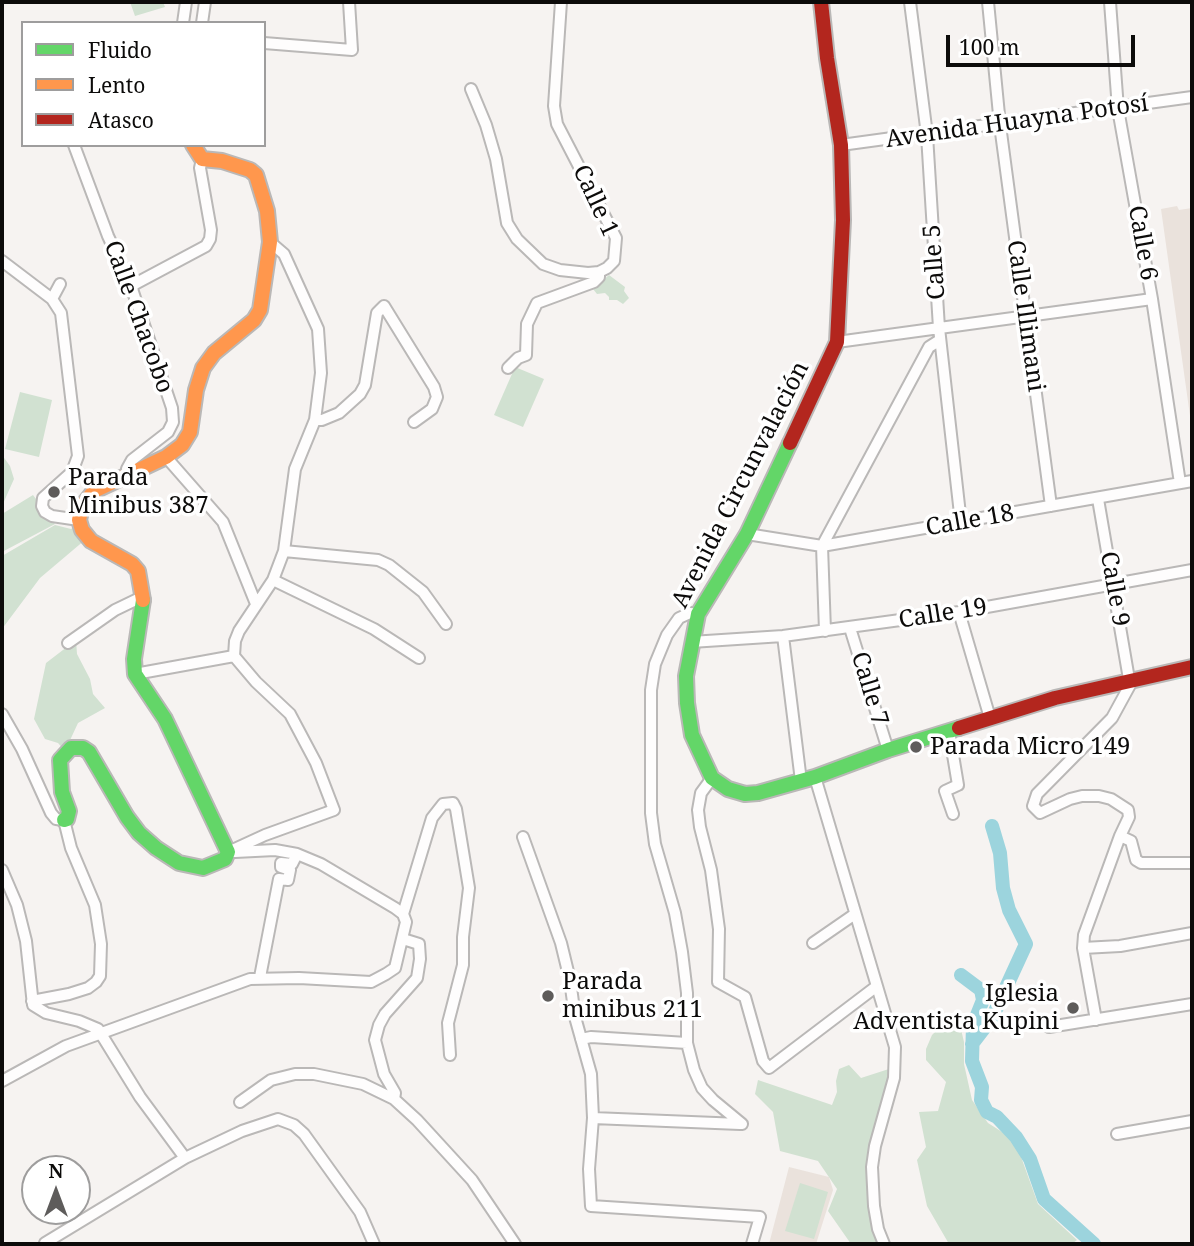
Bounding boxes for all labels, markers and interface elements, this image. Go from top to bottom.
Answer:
legend [21,21,266,147]
scale bar [949,21,1138,65]
text: 100 m [959,33,1020,61]
text: Fluido [88,36,152,64]
text: Lento [88,71,145,99]
street label: Avenida Huayna Potosí [884,89,1150,155]
text: Atasco [88,106,154,134]
street label: Calle 1 [566,161,624,241]
street label: Calle 6 [1121,203,1163,283]
street label: Calle 5 [918,223,952,301]
street label: Calle Chacobo [97,237,179,397]
street label: Calle Illimani [1000,238,1050,394]
street label: Avenida Circunvalación [666,357,816,613]
place label: Parada Minibus 387 [68,464,209,520]
marker: Parada Minibus 387 [46,484,62,500]
street label: Calle 18 [924,499,1016,543]
street label: Calle 9 [1093,549,1135,629]
street label: Calle 19 [897,593,989,635]
street label: Calle 7 [844,649,894,729]
place label: Parada Micro 149 [930,733,1130,761]
marker: Parada Micro 149 [908,739,924,755]
place label: Parada minibus 211 [562,968,703,1024]
place label: Iglesia Adventista Kupini [853,980,1059,1036]
marker: Parada minibus 211 [540,988,556,1004]
marker: Iglesia Adventista Kupini [1065,1000,1081,1016]
north arrow [21,1155,91,1225]
text: N [49,1158,63,1184]

